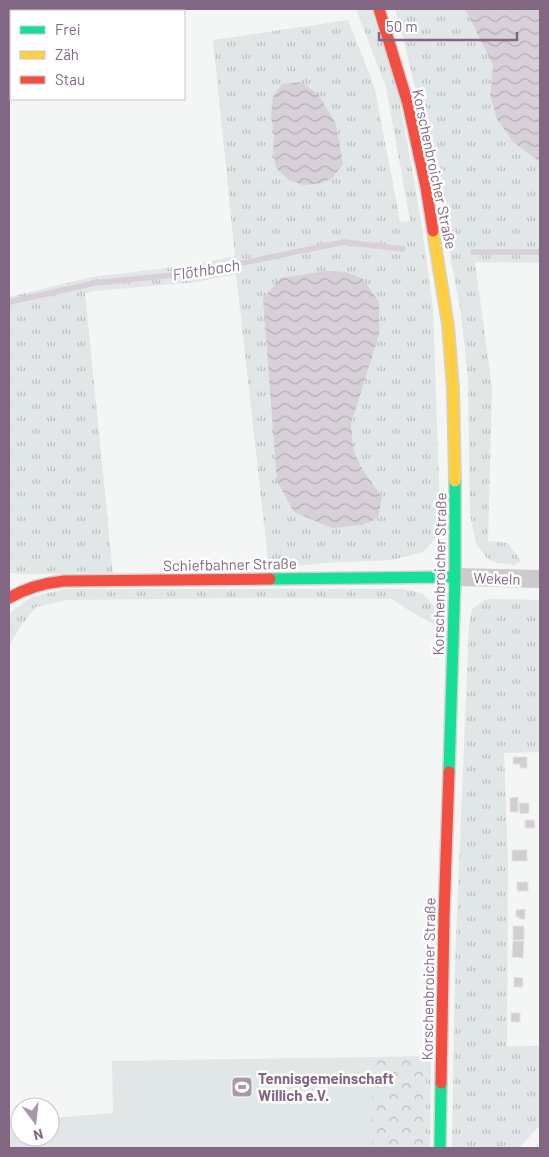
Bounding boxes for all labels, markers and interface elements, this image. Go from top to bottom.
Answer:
legend [10,10,185,100]
scale bar [379,10,516,42]
text: 50 m [386,17,418,35]
text: Frei [55,20,81,38]
text: Zäh [55,45,79,63]
text: Stau [55,70,85,88]
street label: Korschenbroicher Straße [409,87,461,251]
water label: Flöthbach [171,254,241,284]
street label: Korschenbroicher Straße [429,492,449,656]
street label: Schiefbahner Straße [163,554,297,574]
street label: Wekeln [473,568,521,588]
street label: Korschenbroicher Straße [418,897,438,1061]
place label: Tennisgemeinschaft Willich e.V. [258,1069,394,1104]
sports icon: Tennisgemeinschaft Willich e.V. [230,1075,254,1099]
north arrow [10,1097,60,1147]
text: N [32,1126,45,1144]

